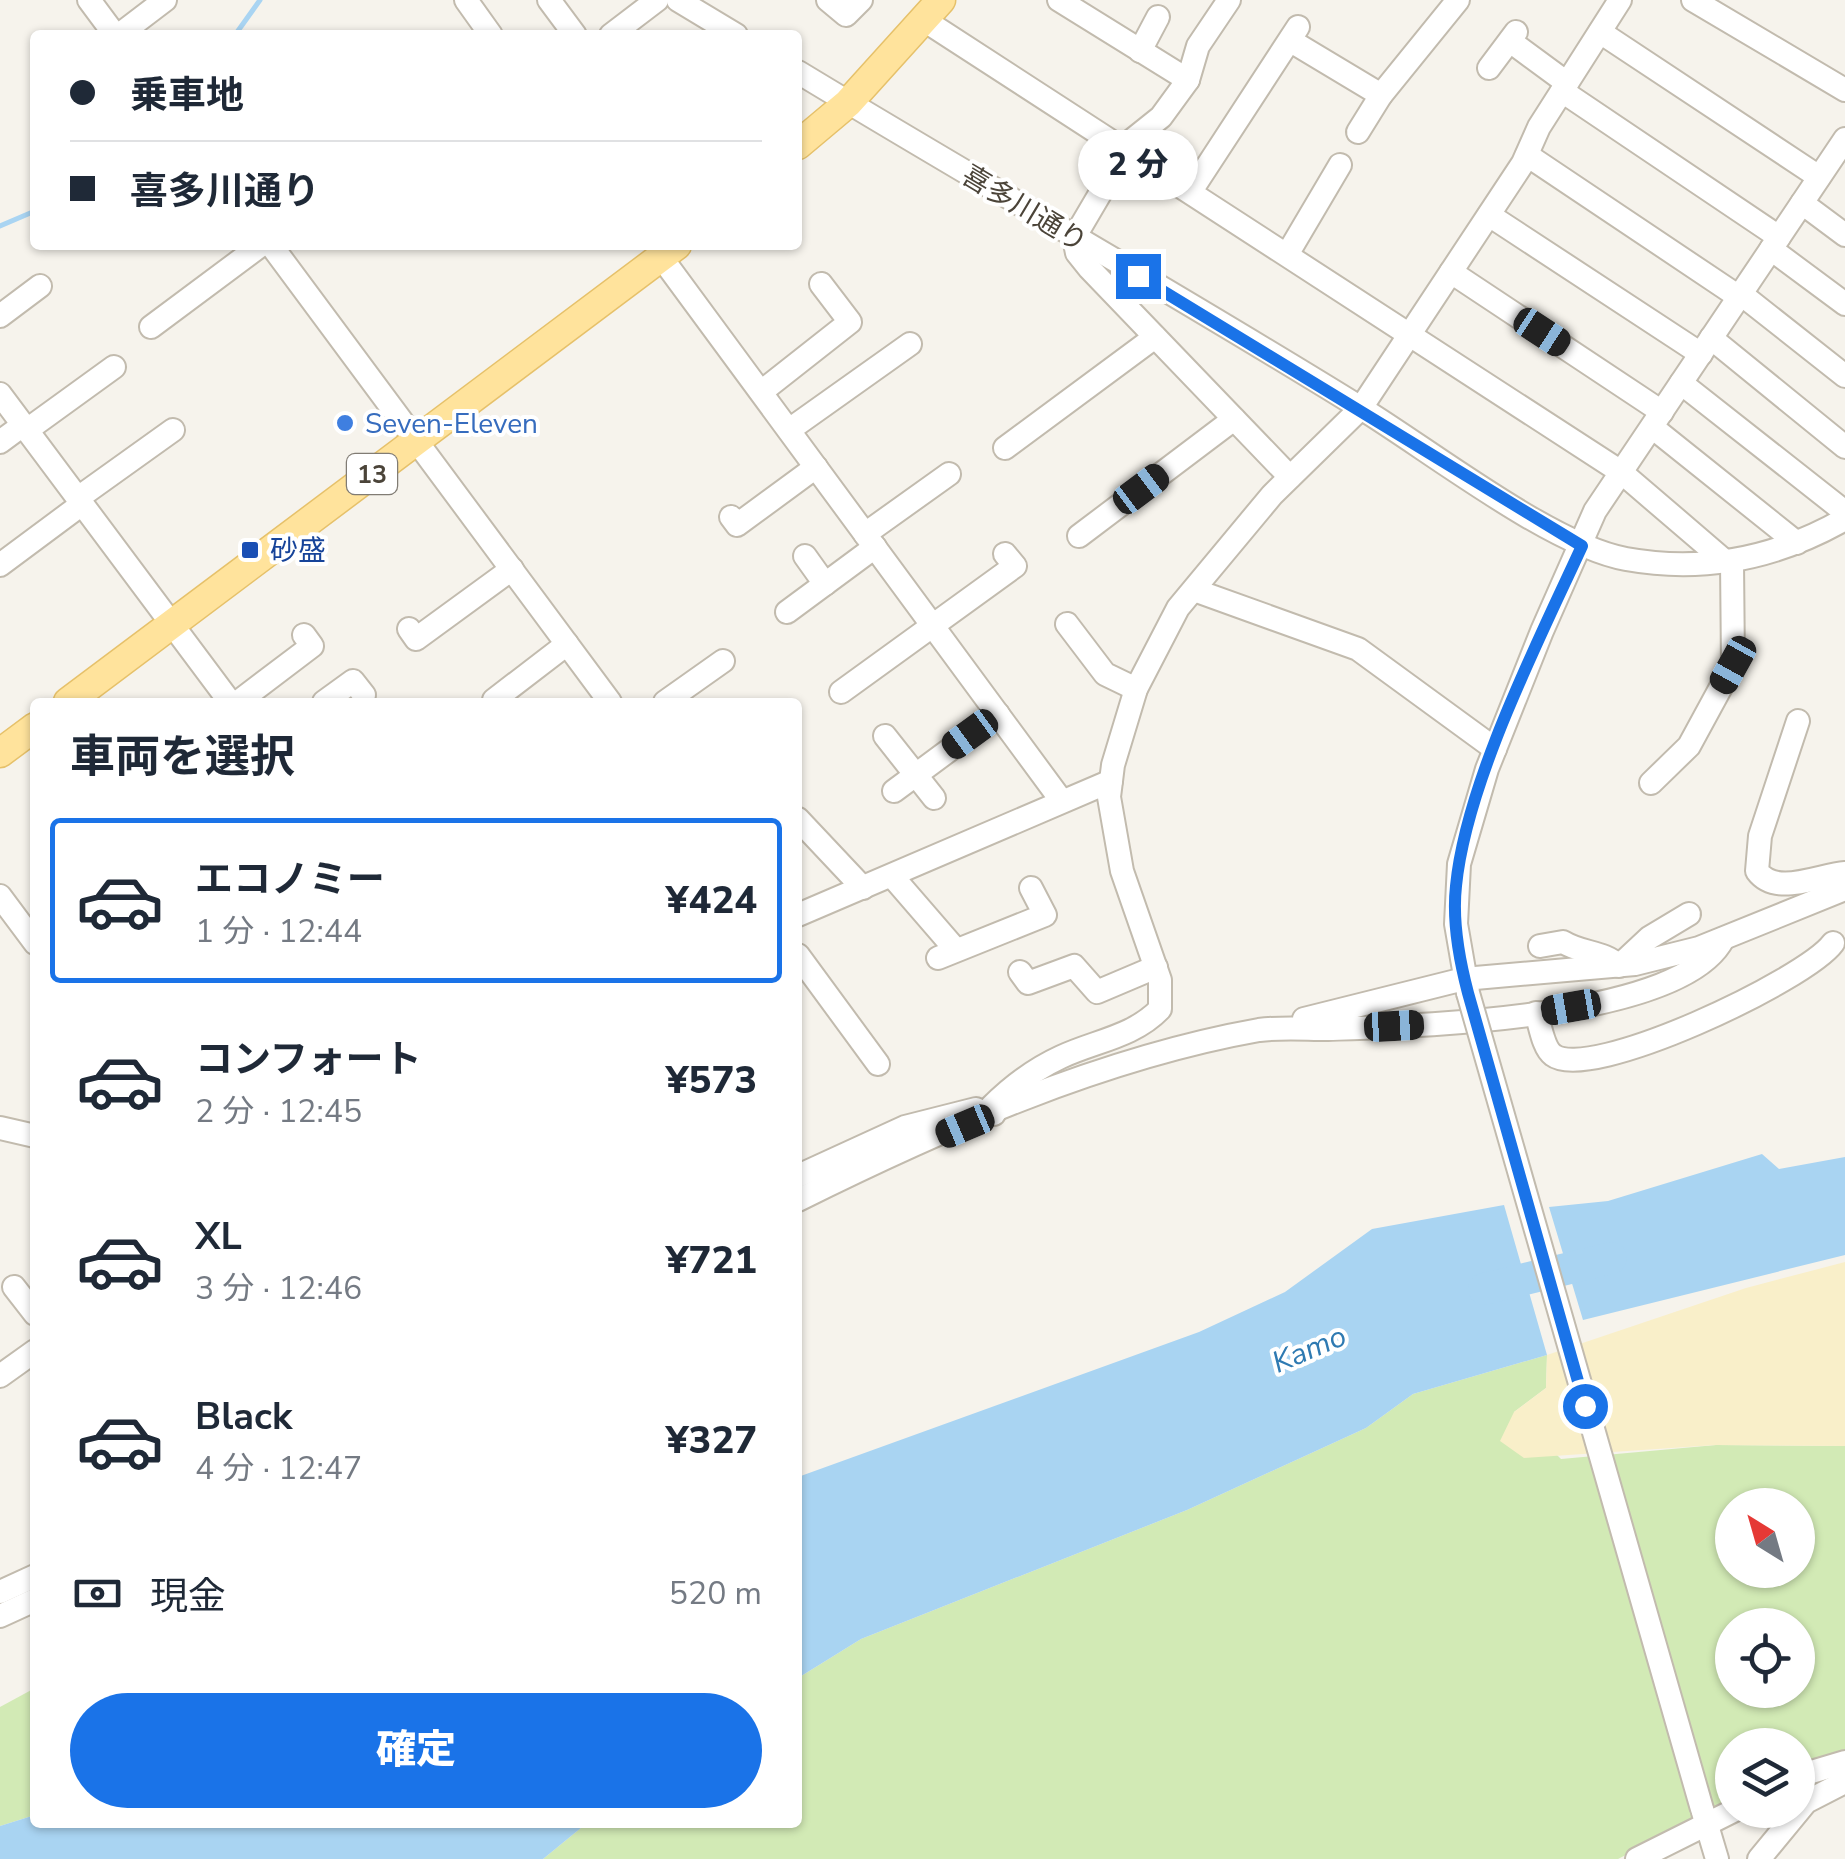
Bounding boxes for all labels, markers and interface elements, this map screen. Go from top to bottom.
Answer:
text: 乗車地 [130,70,244,121]
callout: 2 分 [1078,131,1198,201]
text: 2 分 [1108,143,1168,186]
street label: 喜多川通り [955,157,1094,261]
text: 喜多川通り [130,166,320,217]
route end [1116,254,1161,299]
car [1509,303,1575,361]
place label: Seven-Eleven [365,405,538,443]
marker: Seven-Eleven [334,412,356,434]
road number: 13 [347,454,397,494]
car [1108,459,1174,519]
place label: 砂盛 [270,532,326,570]
marker: 砂盛 [239,539,261,561]
car [1705,631,1761,699]
car [937,704,1003,764]
text: 車両を選択 [70,727,295,788]
text: エコノミー [195,854,385,905]
icon: car [75,856,165,946]
text: ¥424 [666,875,757,926]
text: 1 分 · 12:44 [195,910,362,953]
car [1539,987,1603,1027]
car [1363,1009,1425,1043]
text: コンフォート [195,1034,422,1085]
icon: car [75,1036,165,1126]
text: ¥573 [666,1055,757,1106]
text: 2 分 · 12:45 [195,1090,362,1133]
car [932,1100,998,1152]
text: XL [195,1211,242,1262]
icon: car [75,1216,165,1306]
text: ¥721 [666,1235,757,1286]
text: 3 分 · 12:46 [195,1267,362,1310]
water label: Kamo [1266,1316,1353,1383]
route start [1563,1384,1608,1429]
text: Black [195,1391,292,1442]
icon: car [75,1396,165,1486]
text: ¥327 [666,1415,757,1466]
text: 4 分 · 12:47 [195,1447,362,1490]
north arrow [1715,1488,1815,1588]
map controls [1715,1488,1815,1828]
icon: cash [70,1566,125,1621]
text: 現金 [150,1571,226,1622]
text: 520 m [669,1572,762,1615]
button: locate [1715,1608,1815,1708]
button: 確定 [70,1693,762,1808]
button: layers [1715,1728,1815,1828]

